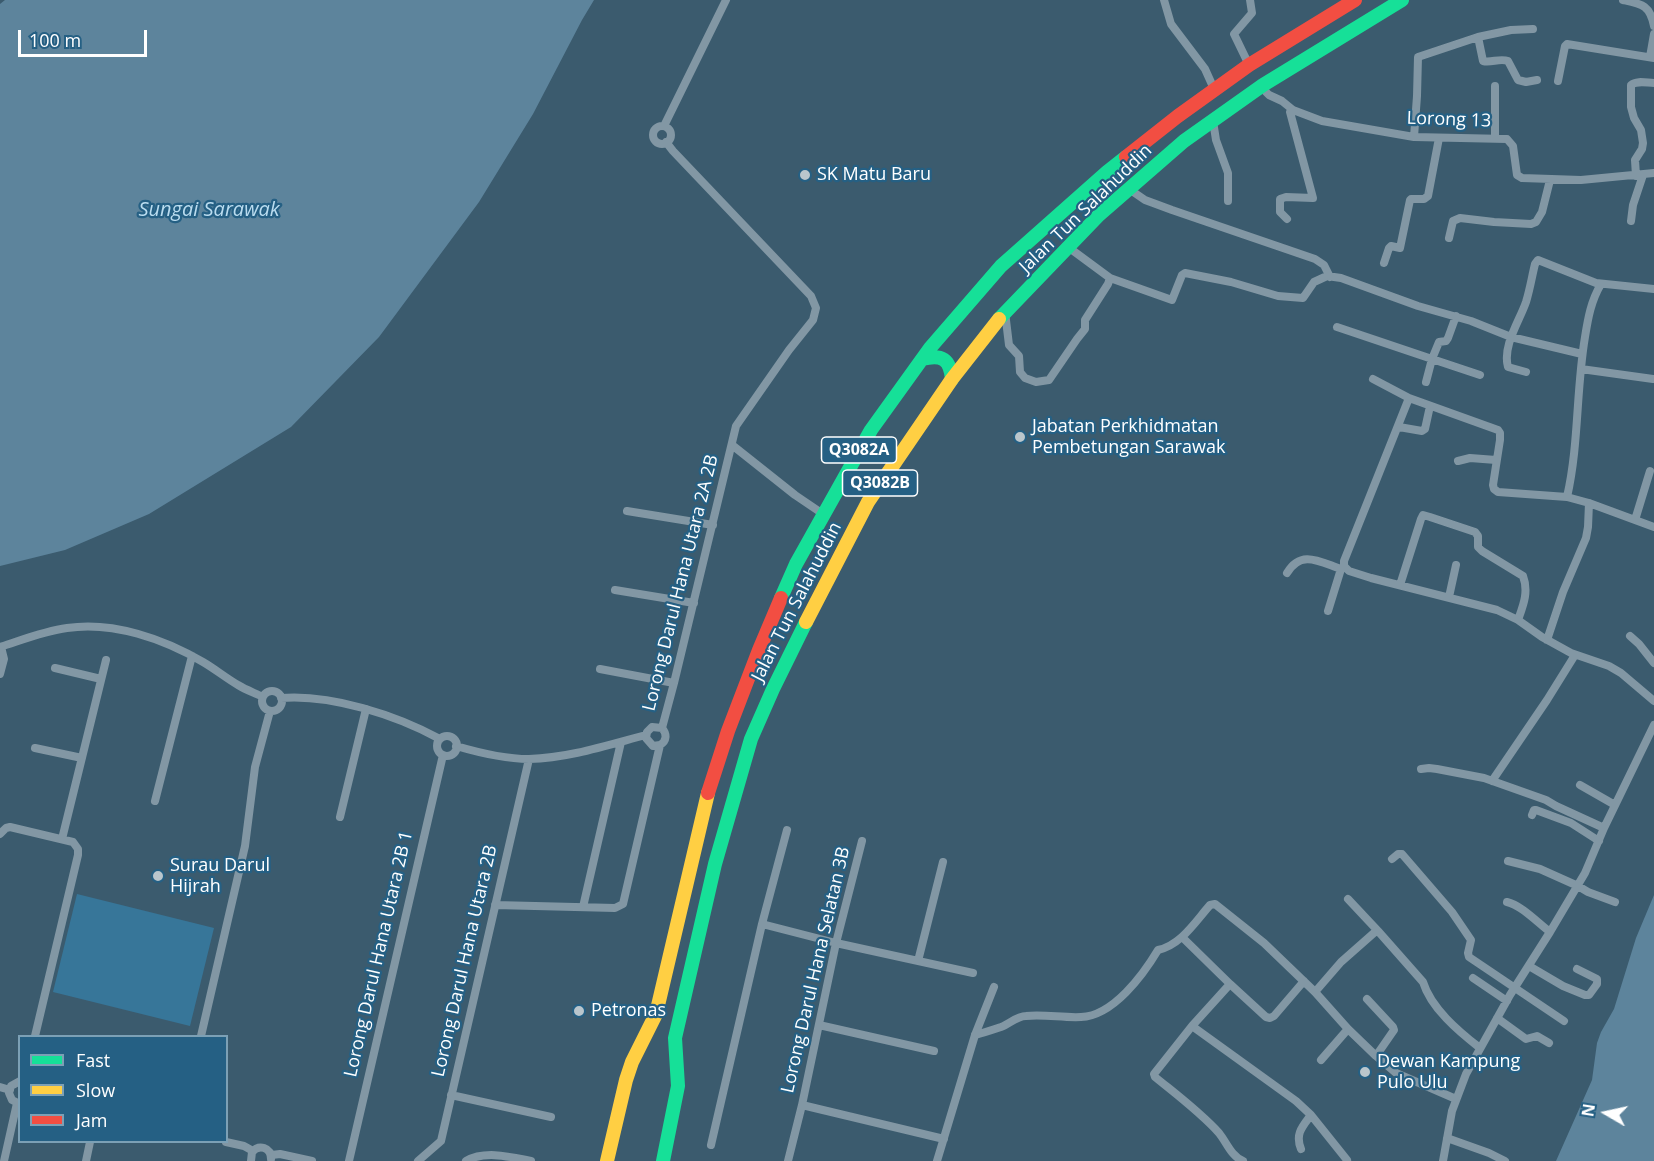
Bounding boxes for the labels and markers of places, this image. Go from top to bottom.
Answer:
place label: SK Matu Baru [817,164,931,186]
marker: SK Matu Baru [798,168,812,182]
place label: Jabatan Perkhidmatan Pembetungan Sarawak [1032,416,1225,458]
marker: Jabatan Perkhidmatan Pembetungan Sarawak [1013,430,1027,444]
place label: Surau Darul Hijrah [170,855,270,898]
marker: Surau Darul Hijrah [151,869,165,883]
place label: Petronas [591,1000,666,1022]
marker: Petronas [572,1004,586,1018]
place label: Dewan Kampung Pulo Ulu [1377,1051,1520,1094]
marker: Dewan Kampung Pulo Ulu [1358,1065,1372,1079]

